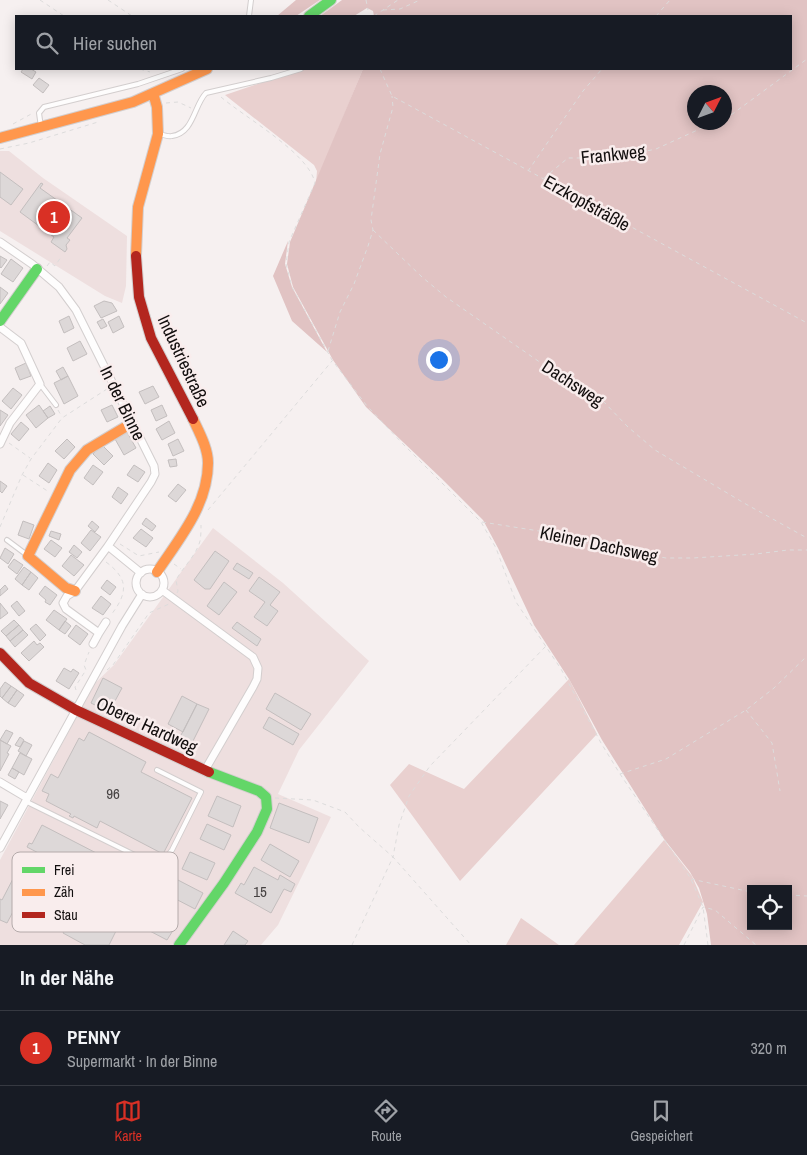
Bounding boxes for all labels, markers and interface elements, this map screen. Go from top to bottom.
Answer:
search box [15,15,792,70]
icon: search [33,29,61,57]
text: Hier suchen [73,30,157,56]
north arrow [687,85,732,130]
street label: Frankweg [579,138,647,170]
street label: Erzkopfsträßle [539,169,635,237]
pin: 1 [38,198,70,236]
street label: Industriestraße [152,311,216,411]
your location [426,347,452,373]
street label: Dachsweg [537,354,609,413]
street label: In der Binne [94,361,152,445]
street label: Kleiner Dachsweg [538,519,661,569]
street label: Oberer Hardweg [92,691,202,760]
house number: 96 [106,783,120,804]
legend [12,852,178,932]
text: Frei [54,861,74,879]
house number: 15 [253,881,267,902]
text: Zäh [54,883,74,901]
map controls [747,885,792,930]
button: locate [747,885,792,930]
text: Stau [54,906,78,924]
text: In der Nähe [20,963,114,992]
text: PENNY [67,1024,121,1050]
text: 1 [32,1037,40,1059]
text: 320 m [751,1037,787,1059]
text: Supermarkt · In der Binne [67,1050,217,1072]
tab: Karte [114,1097,142,1145]
tab: Route [371,1097,402,1145]
tab: Gespeichert [630,1097,693,1145]

